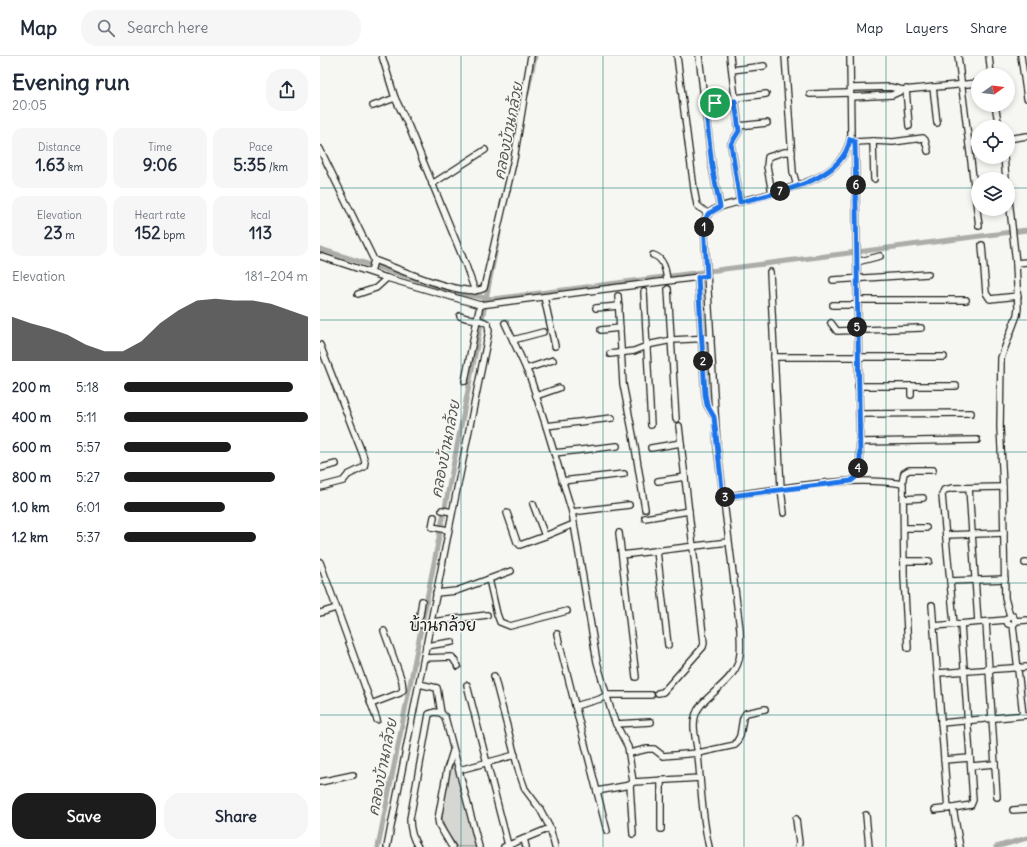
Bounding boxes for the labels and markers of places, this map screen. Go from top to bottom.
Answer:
pin [698,86,732,120]
pin: 6 [846,175,866,195]
pin: 7 [770,181,790,201]
pin: 1 [694,217,714,237]
pin: 5 [847,317,867,337]
pin: 2 [693,351,713,371]
pin: 4 [848,458,868,478]
pin: 3 [715,487,735,507]

